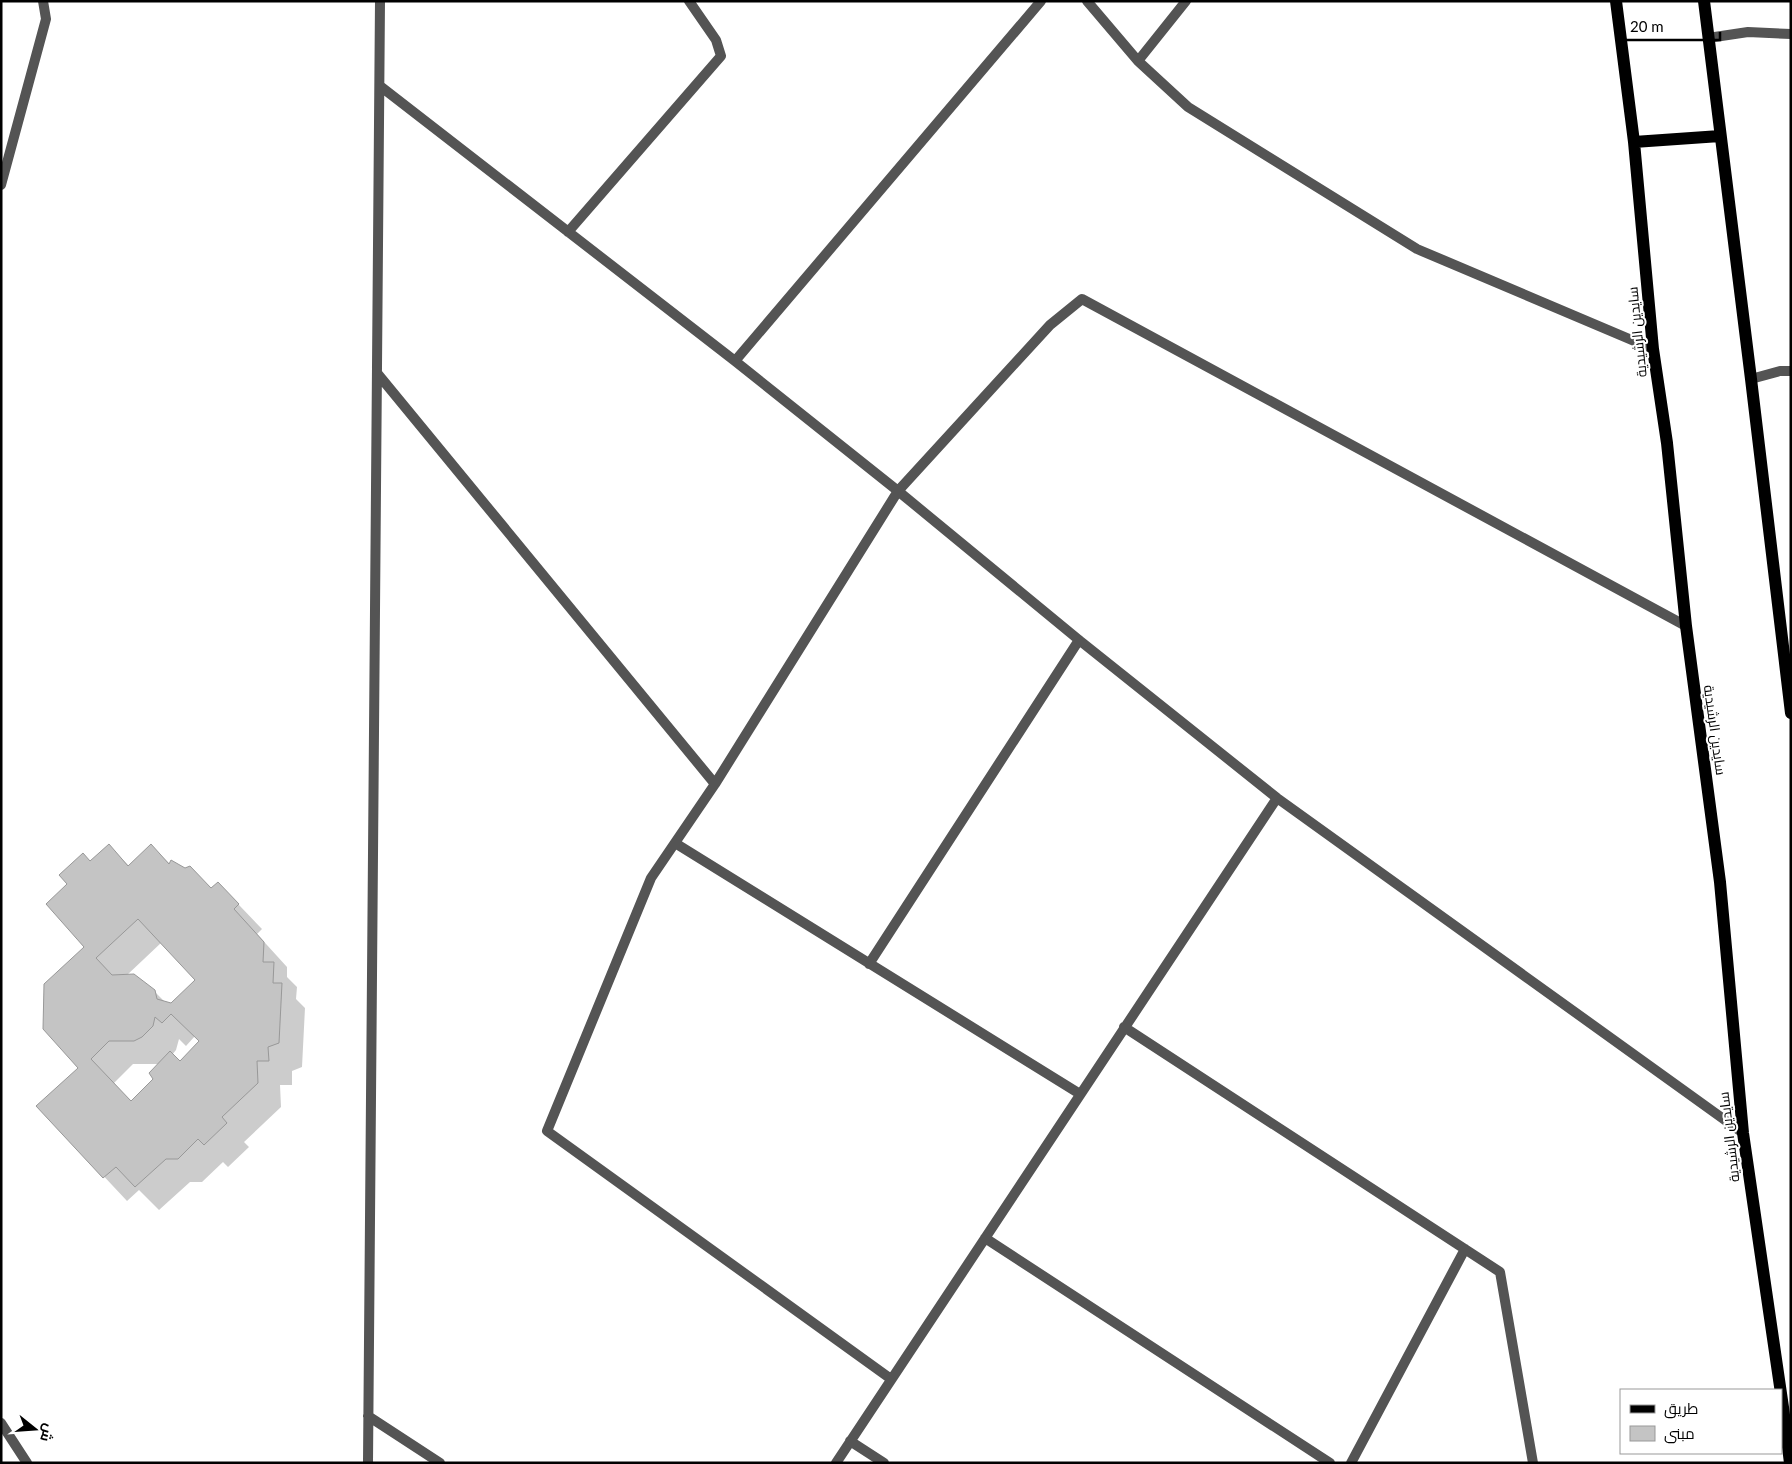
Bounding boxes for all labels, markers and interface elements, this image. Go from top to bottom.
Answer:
scale bar [1622,10,1720,42]
text: 20 m [1630,17,1664,35]
street label: سايدين الرشيدية [1623,286,1650,378]
street label: سايدين الرشيدية [1701,684,1730,776]
street label: سايدين الرشيدية [1715,1091,1742,1183]
legend [1620,1389,1782,1454]
text: طريق [1664,1399,1698,1419]
north arrow [10,1404,60,1454]
text: ش [36,1422,59,1444]
text: مبنى [1664,1424,1695,1444]

